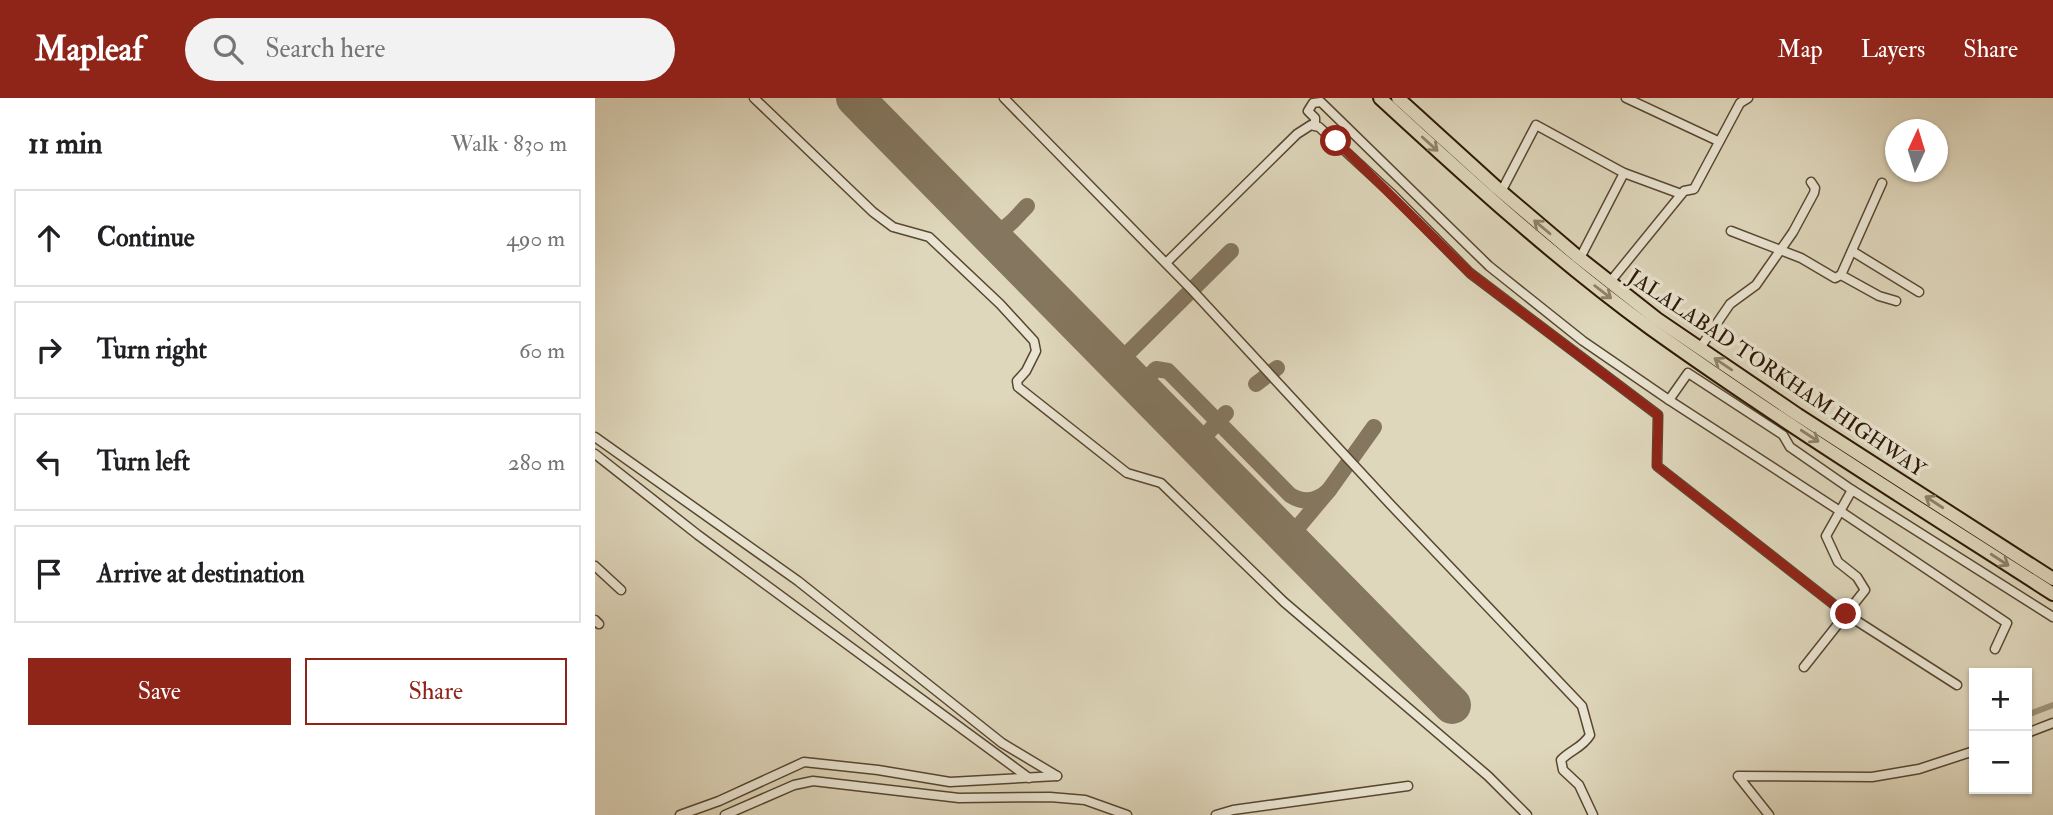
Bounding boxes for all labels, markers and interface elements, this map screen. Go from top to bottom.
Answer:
search box [185,18,675,81]
text: Mapleaf [35,29,143,70]
icon: search [209,30,247,68]
text: Search here [265,33,385,65]
text: Map [1778,34,1823,65]
text: Layers [1861,34,1925,65]
text: Share [1963,34,2018,65]
north arrow [1885,119,1948,182]
text: 11 min [28,125,102,162]
route start [1320,125,1351,156]
text: Walk · 830 m [451,129,567,158]
one-way arrow [1421,136,1439,152]
icon: ahead [30,219,68,257]
one-way arrow [1533,219,1551,235]
text: Continue [97,222,195,254]
text: 490 m [506,224,565,253]
street label: JALALABAD TORKHAM HIGHWAY [1622,263,1931,484]
one-way arrow [1593,284,1612,299]
icon: right [30,331,68,369]
text: Turn right [97,334,207,366]
text: 60 m [519,336,565,365]
one-way arrow [1714,357,1733,371]
one-way arrow [1799,429,1819,443]
icon: left [30,443,68,481]
text: Turn left [97,446,190,478]
text: 280 m [508,448,565,477]
one-way arrow [1925,495,1944,510]
one-way arrow [1990,553,2009,567]
icon: arrive [30,555,68,593]
text: Arrive at destination [97,558,305,590]
route end [1830,598,1861,629]
button: Save [28,658,291,725]
button: Share [305,658,567,725]
map controls [1969,668,2032,794]
button: + [1969,668,2032,731]
button: − [1969,731,2032,794]

